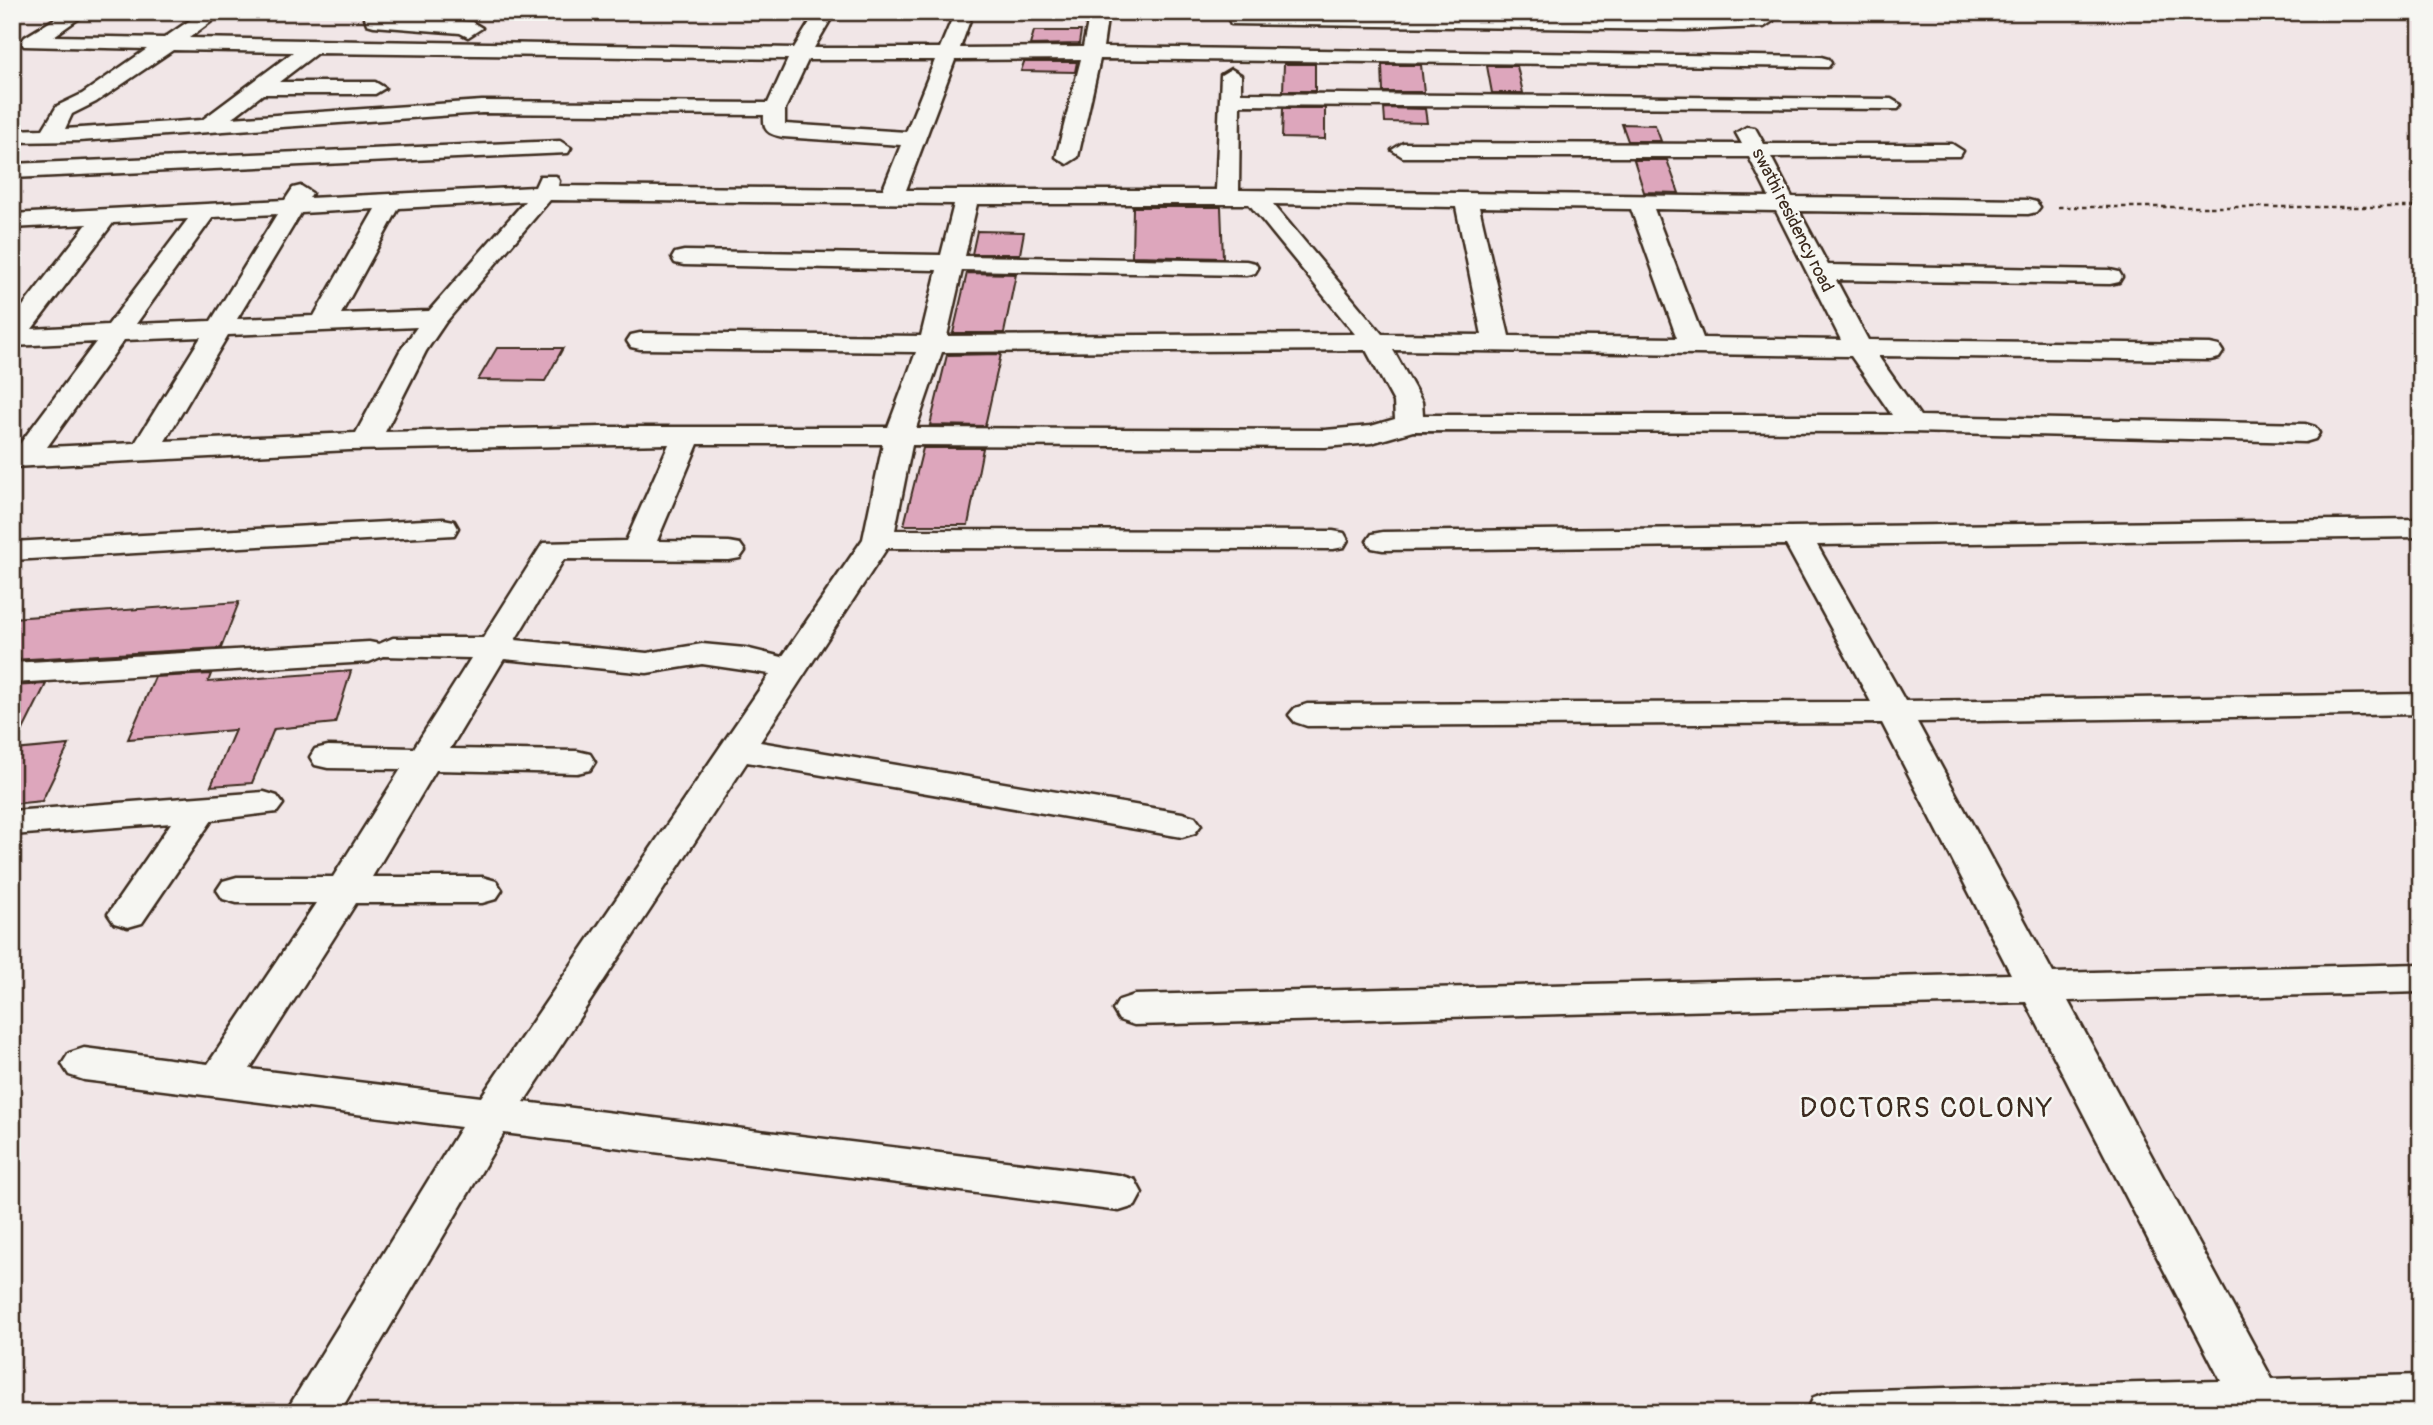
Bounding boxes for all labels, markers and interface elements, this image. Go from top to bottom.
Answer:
street label: swathi residency road [1746,144,1839,296]
district label: DOCTORS COLONY [1799,1091,2055,1126]

